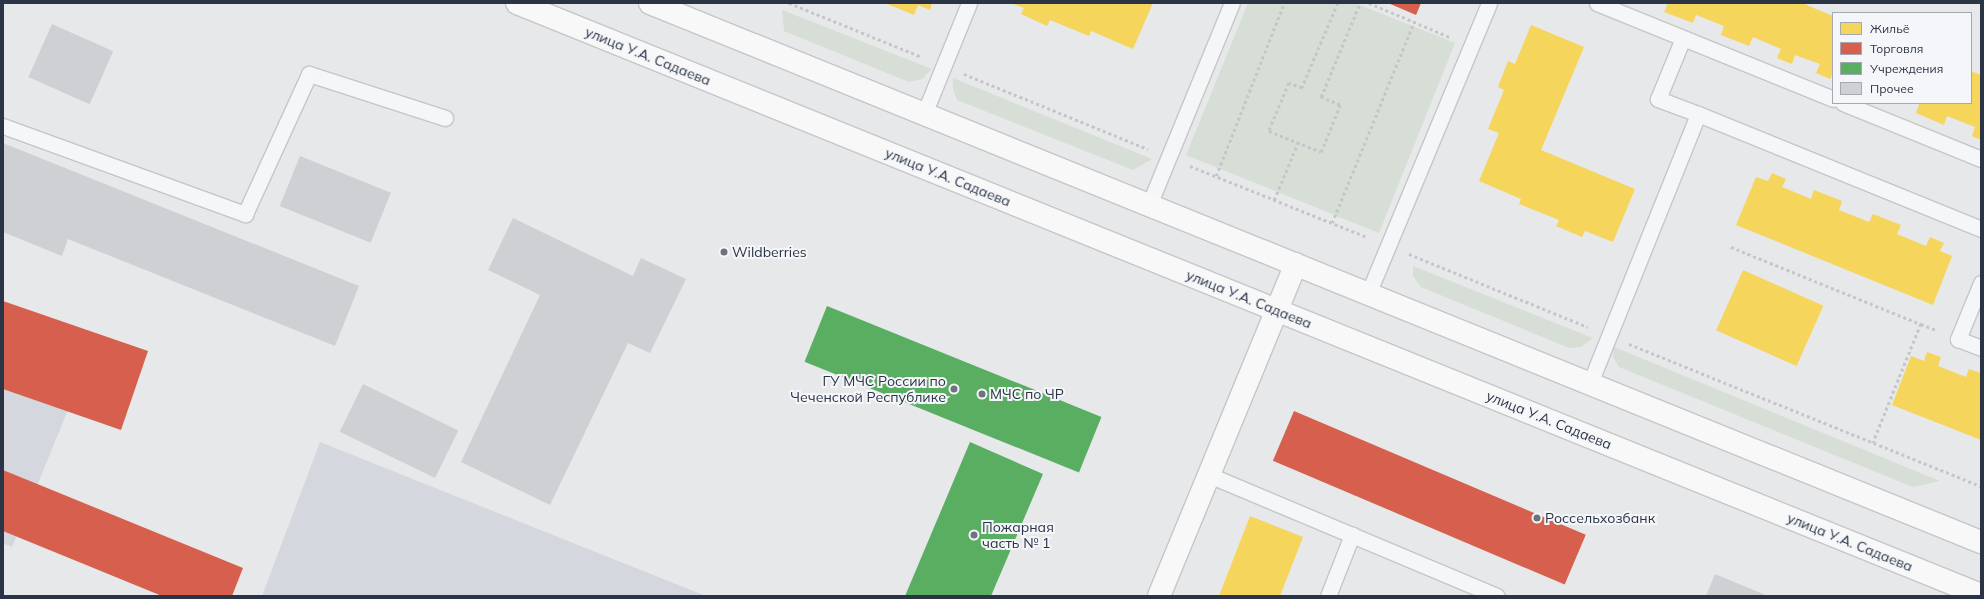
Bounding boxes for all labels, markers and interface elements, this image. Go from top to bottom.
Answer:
legend [1832,12,1972,104]
text: Жильё [1870,21,1909,36]
street label: улица У.А. Садаева [583,23,713,89]
text: Торговля [1870,41,1923,56]
text: Учреждения [1870,61,1943,76]
text: Прочее [1870,81,1914,96]
street label: улица У.А. Садаева [883,144,1013,210]
place label: Wildberries [732,244,807,260]
marker: Wildberries [719,247,729,257]
street label: улица У.А. Садаева [1184,266,1314,332]
place label: ГУ МЧС России по Чеченской Республике [790,373,946,406]
marker: ГУ МЧС России по Чеченской Республике [949,384,959,394]
place label: МЧС по ЧР [990,386,1064,402]
street label: улица У.А. Садаева [1484,387,1614,453]
marker: МЧС по ЧР [977,389,987,399]
street label: улица У.А. Садаева [1785,509,1915,575]
place label: Россельхозбанк [1545,510,1655,526]
marker: Россельхозбанк [1532,513,1542,523]
place label: Пожарная часть № 1 [982,519,1054,552]
marker: Пожарная часть № 1 [969,530,979,540]

